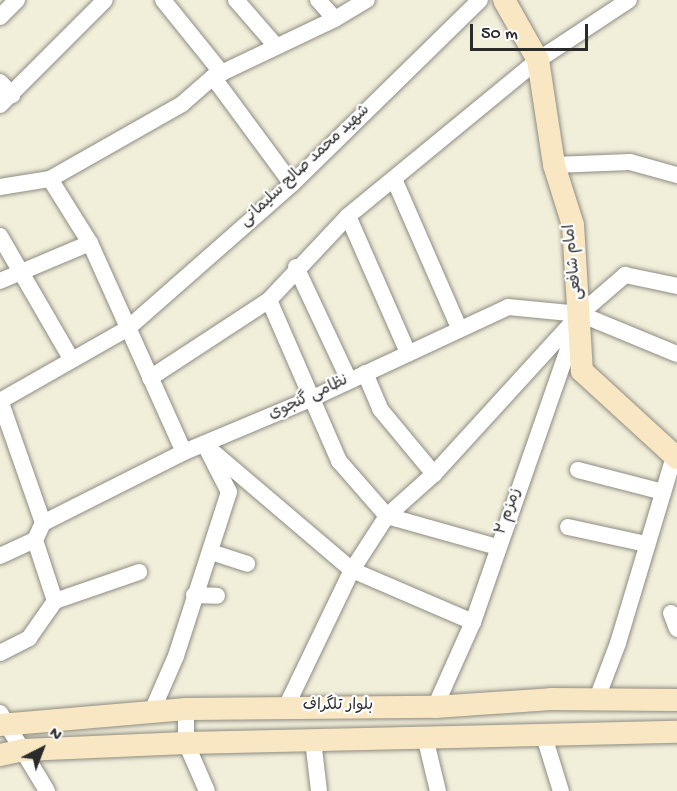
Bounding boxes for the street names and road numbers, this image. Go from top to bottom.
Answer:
street label: شهید محمد صالح سلیمانی [237,102,375,232]
street label: امام شافعی [561,223,589,301]
street label: نظامی گنجوی [266,372,352,426]
street label: زمزم ۲ [493,486,527,538]
street label: بلوار تلگراف [303,697,373,717]

